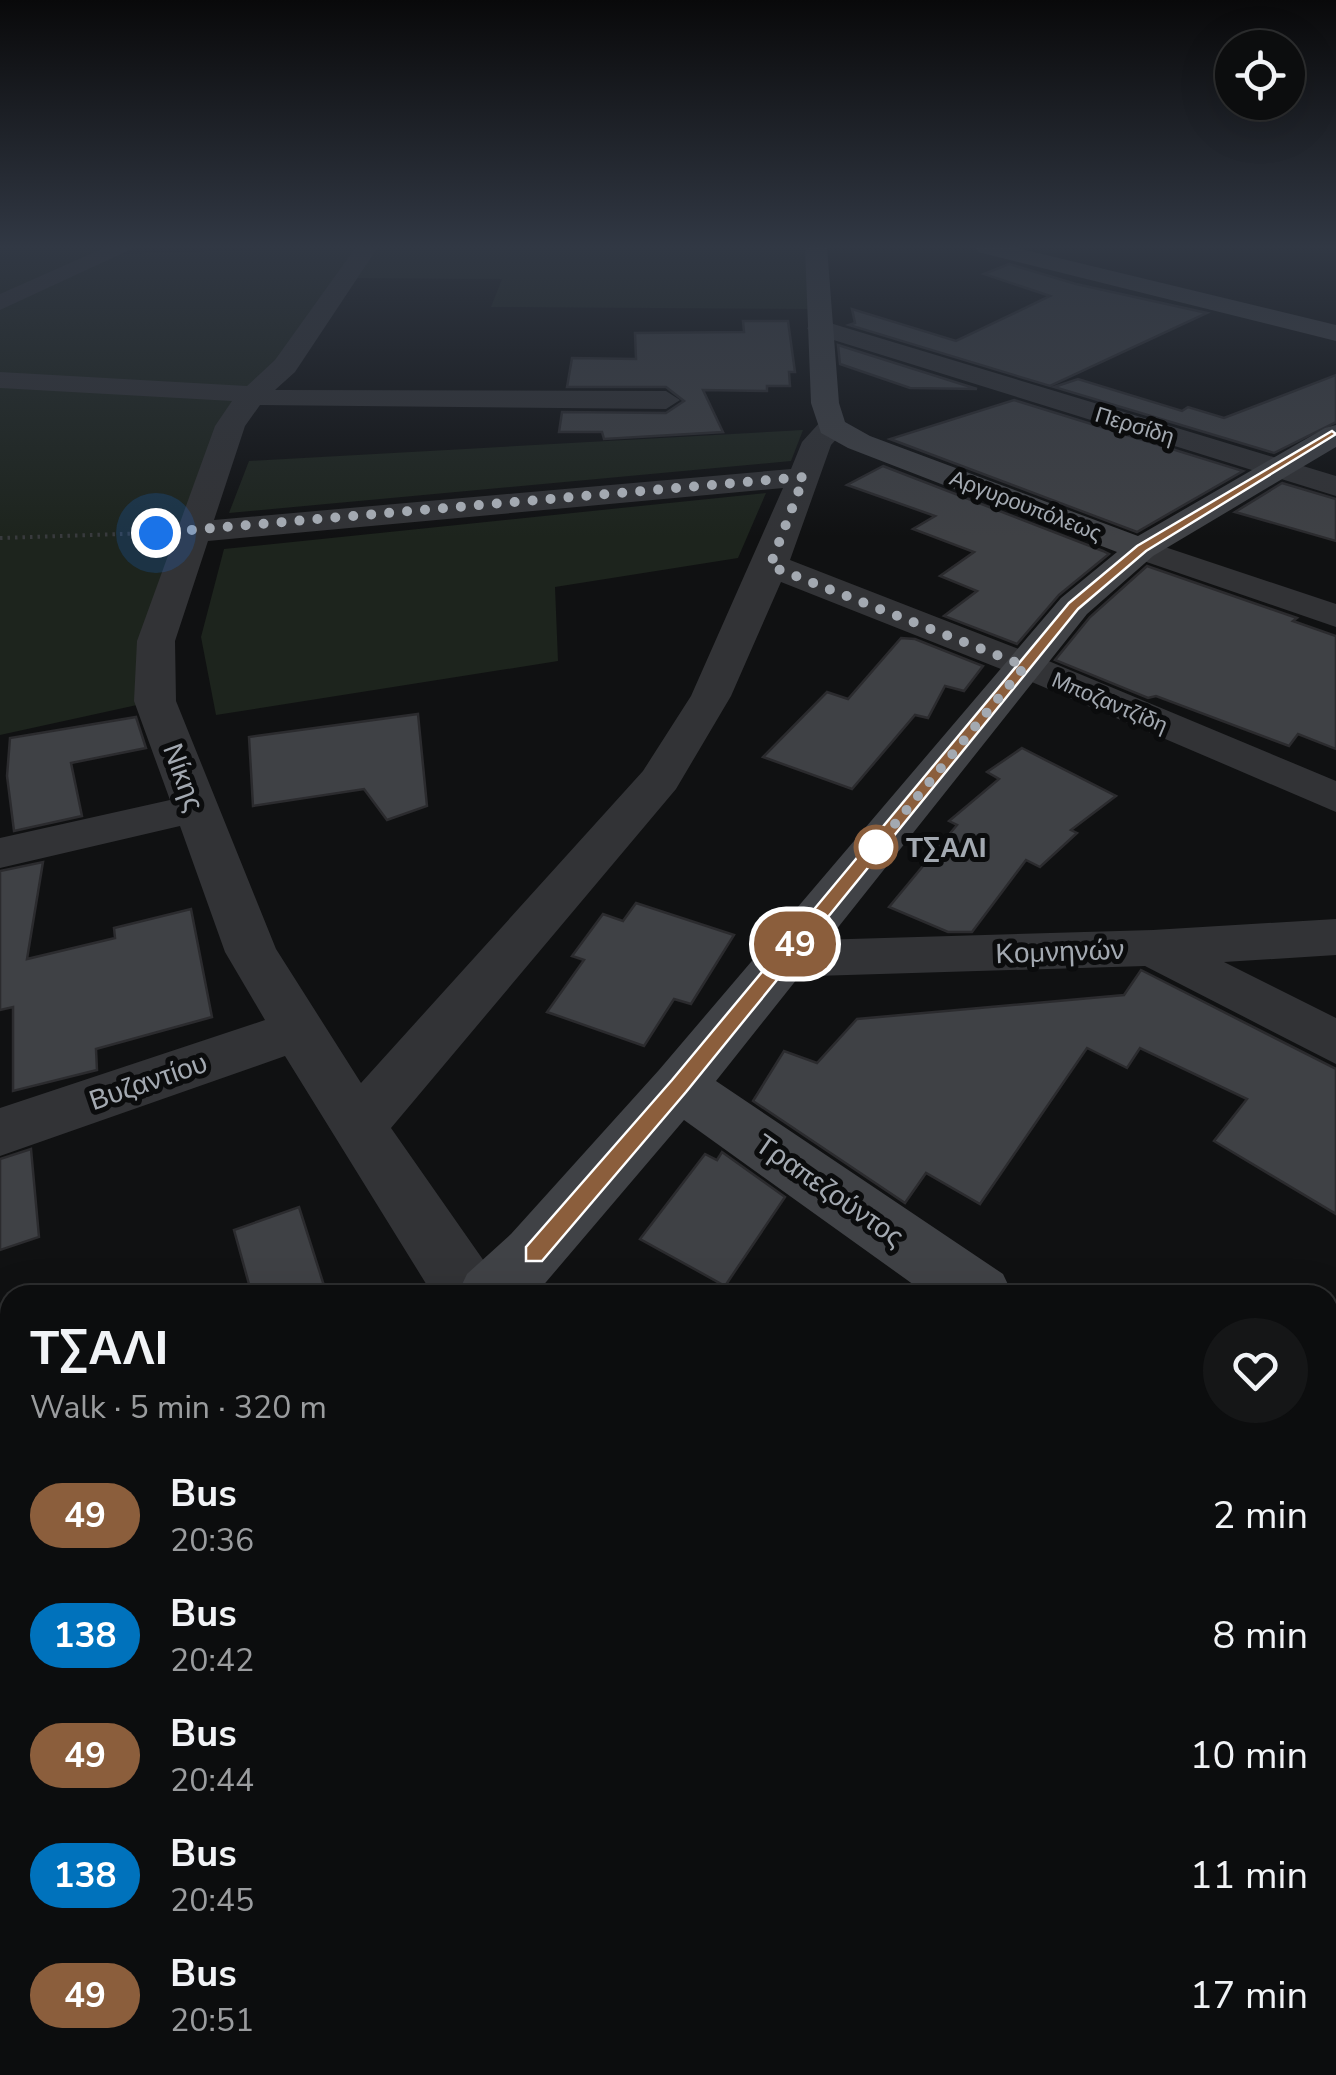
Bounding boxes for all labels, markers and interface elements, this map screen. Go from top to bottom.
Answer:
map controls [1215,30,1305,120]
button: locate [1215,30,1305,120]
street label: Περσίδη [1092,400,1178,452]
street label: Αργυρουπόλεως [945,463,1106,549]
your location [131,508,181,558]
street label: Μποζαντζίδη [1047,665,1172,741]
street label: Νίκης [153,738,213,817]
marker: ΤΣΑΛΙ [855,826,897,868]
place label: ΤΣΑΛΙ [906,829,987,867]
line badge: 49 [750,912,840,976]
text: 49 [774,921,816,968]
street label: Κομνηνών [995,931,1125,973]
street label: Βυζαντίου [84,1044,213,1120]
street label: Τραπεζούντος [748,1126,911,1256]
text: ΤΣΑΛΙ [30,1315,168,1381]
button: heart [1203,1318,1308,1423]
text: Walk · 5 min · 320 m [30,1386,327,1429]
text: Bus [170,1468,237,1519]
text: 2 min [1213,1490,1308,1541]
text: 49 [64,1492,106,1539]
text: 20:36 [170,1519,254,1562]
text: Bus [170,1588,237,1639]
text: 8 min [1213,1610,1308,1661]
text: 138 [53,1612,117,1659]
text: 20:42 [170,1639,254,1682]
text: Bus [170,1708,237,1759]
text: 10 min [1190,1730,1308,1781]
text: 49 [64,1732,106,1779]
text: 20:44 [170,1759,254,1802]
text: Bus [170,1828,237,1879]
text: 11 min [1190,1850,1308,1901]
text: 138 [53,1852,117,1899]
text: 20:45 [170,1879,254,1922]
text: Bus [170,1948,237,1999]
text: 17 min [1190,1970,1308,2021]
text: 49 [64,1972,106,2019]
text: 20:51 [170,1999,254,2042]

